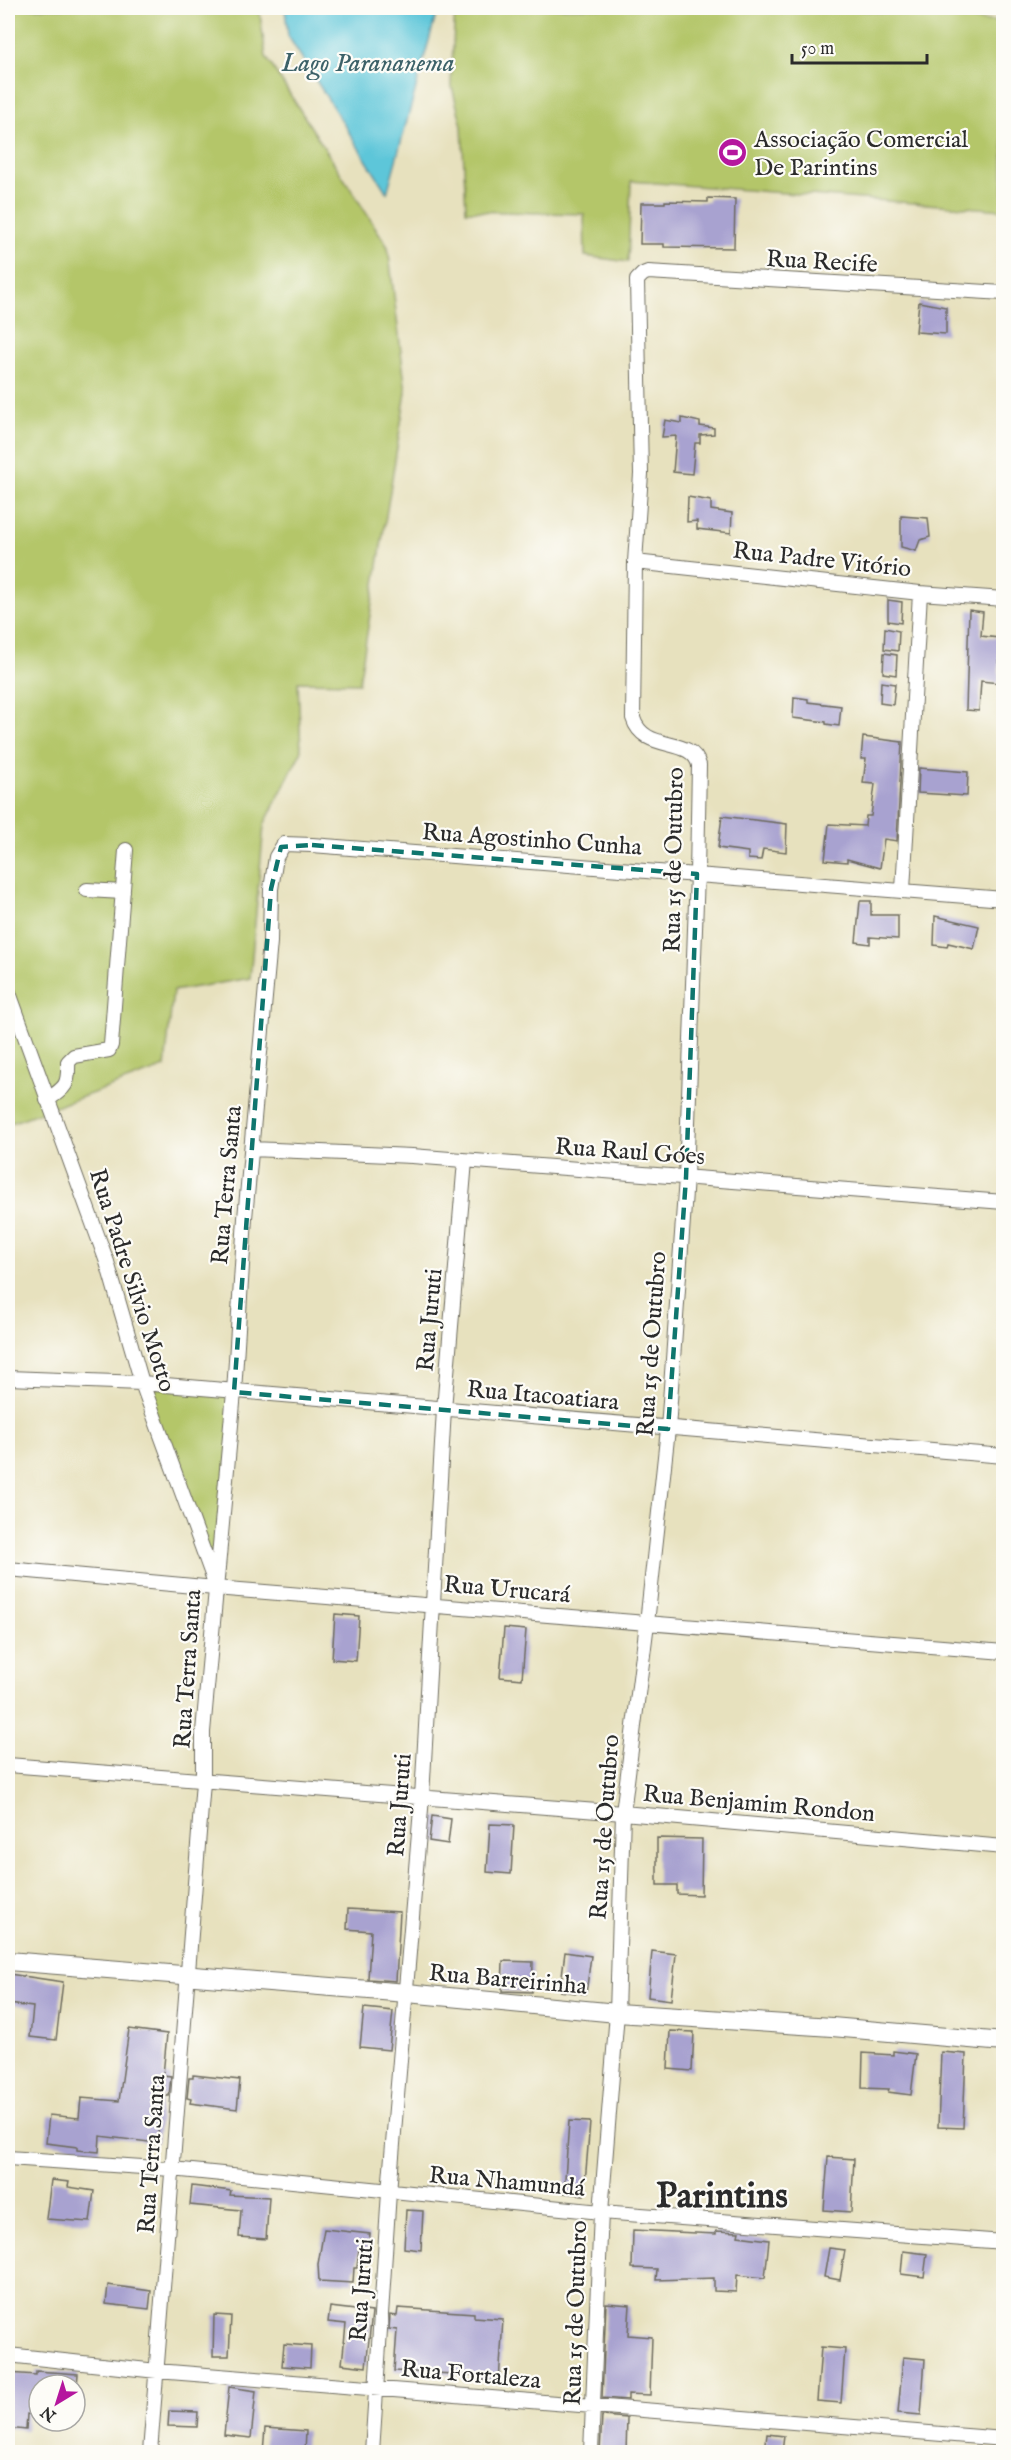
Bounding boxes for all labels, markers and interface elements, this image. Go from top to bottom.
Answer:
scale bar [792,27,927,65]
text: 50 m [801,38,834,61]
water label: Lago Parananema [280,47,455,81]
place label: Associação Comercial De Parintins [753,125,968,184]
sports icon: Associação Comercial De Parintins [717,137,749,169]
street label: Rua Recife [765,244,879,281]
street label: Rua Padre Vitório [731,536,913,585]
street label: Rua 15 de Outubro [657,767,692,953]
street label: Rua Agostinho Cunha [421,817,644,864]
street label: Rua Terra Santa [205,1104,250,1266]
street label: Rua Raul Góes [554,1132,706,1173]
street label: Rua Padre Silvio Motto [81,1165,182,1396]
street label: Rua 15 de Outubro [631,1250,674,1438]
street label: Rua Juruti [411,1267,450,1373]
street label: Rua Itacoatiara [465,1374,621,1419]
street label: Rua Urucará [442,1570,572,1612]
street label: Rua Terra Santa [167,1588,210,1750]
street label: Rua 15 de Outubro [584,1733,627,1921]
street label: Rua Juruti [381,1752,420,1858]
street label: Rua Benjamim Rondon [642,1779,876,1830]
street label: Rua Barreirinha [427,1958,589,2003]
street label: Rua Terra Santa [131,2073,174,2235]
street label: Rua Nhamundá [427,2160,587,2205]
district label: Parintins [656,2174,788,2220]
street label: Rua 15 de Outubro [558,2220,595,2406]
street label: Rua Juruti [343,2237,382,2343]
street label: Rua Fortaleza [400,2354,543,2397]
north arrow [27,2373,87,2433]
text: N [37,2401,61,2426]

